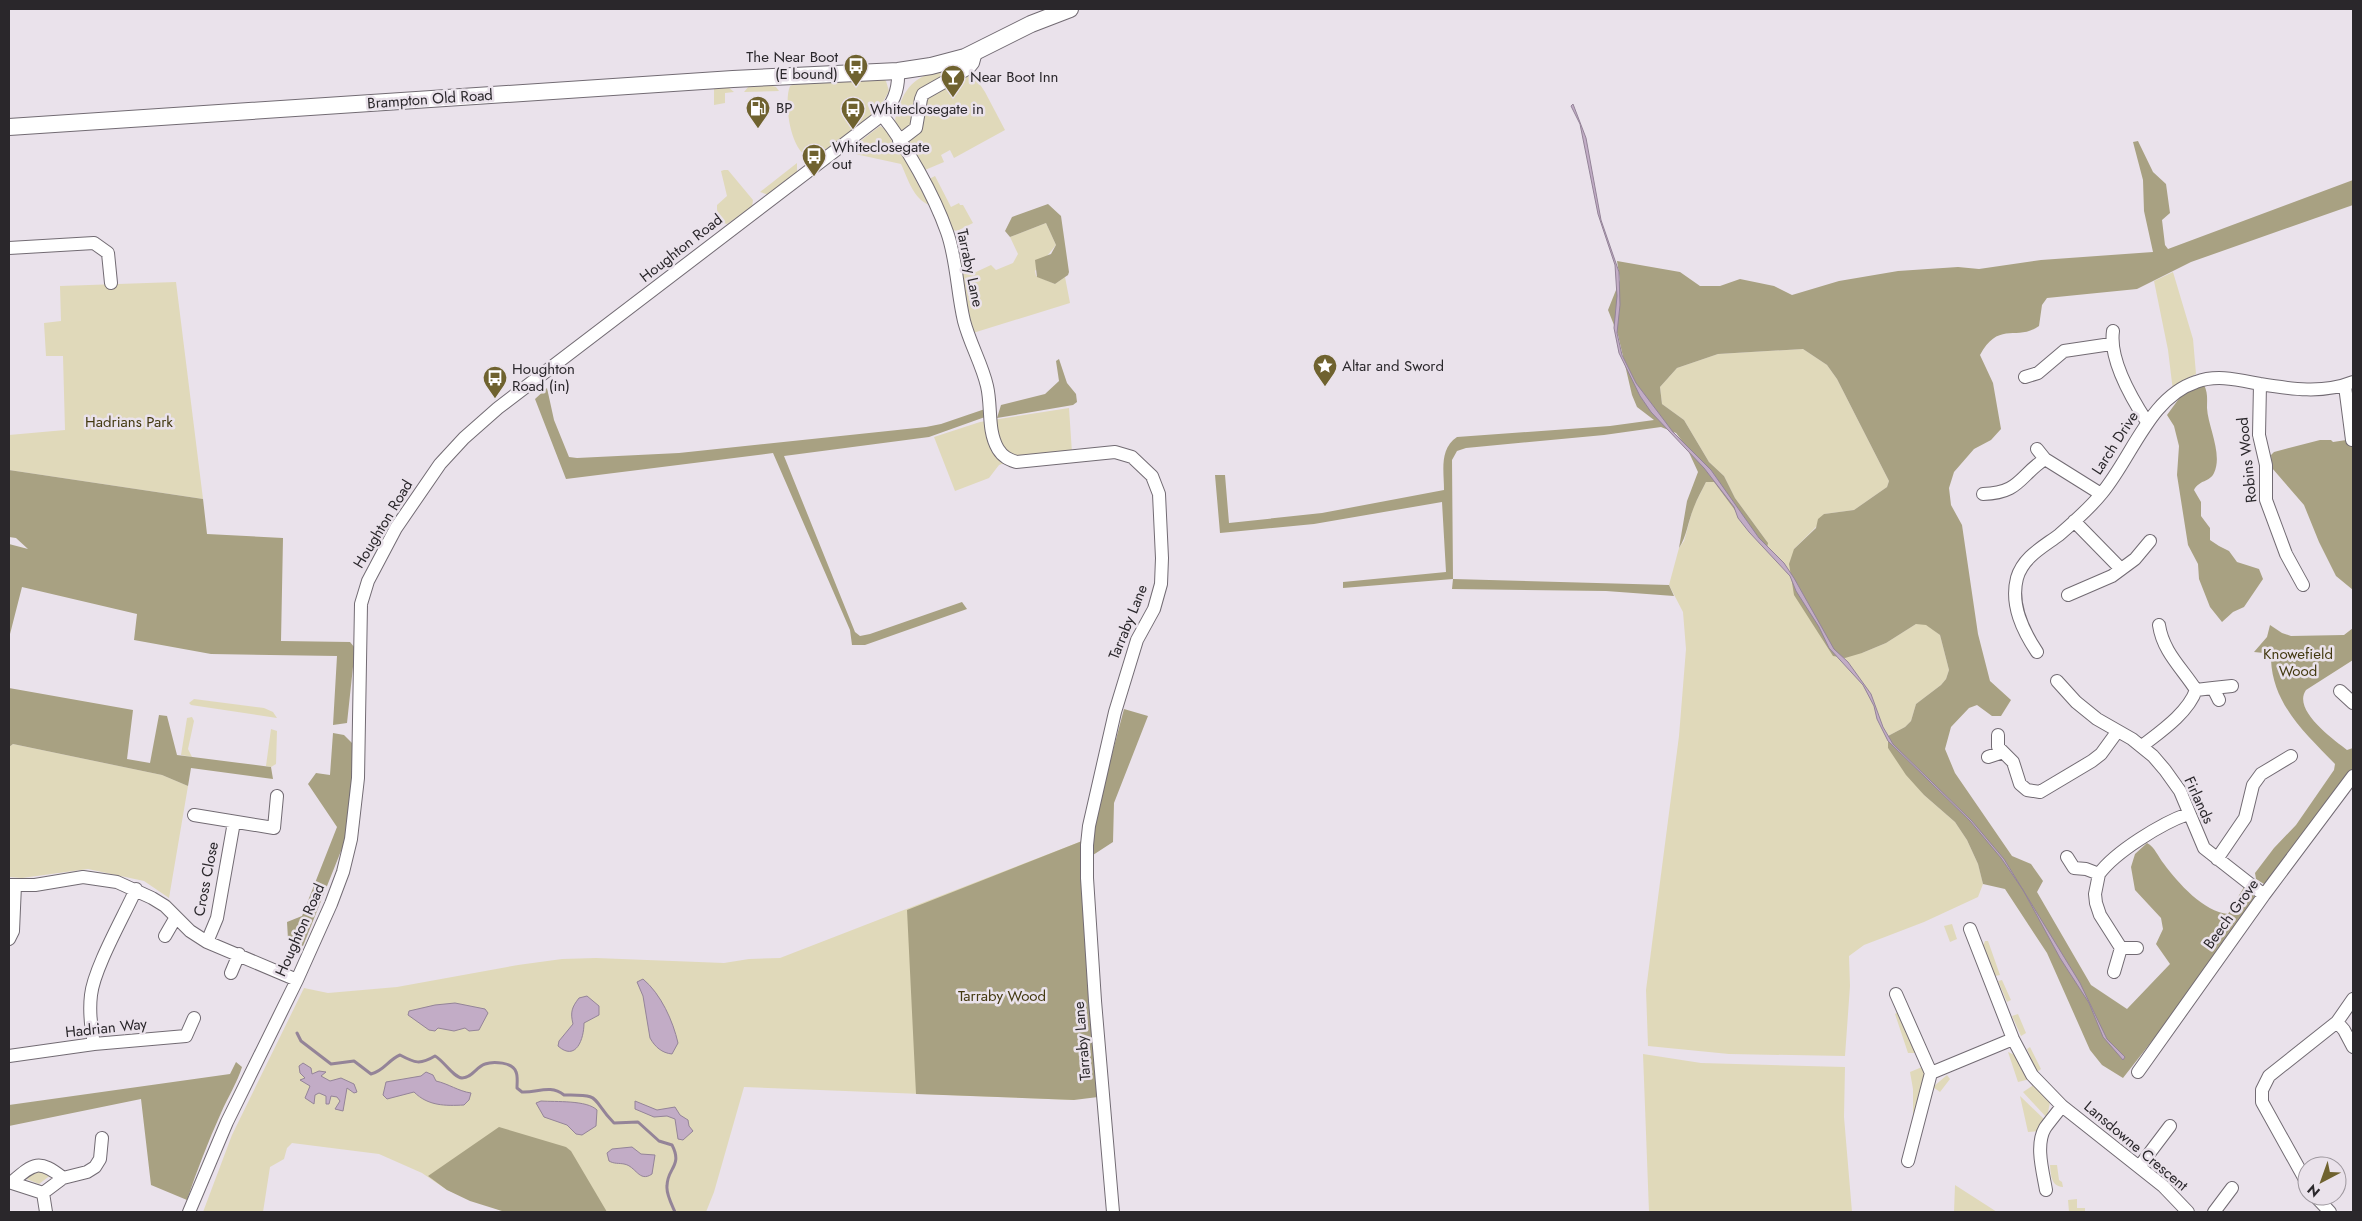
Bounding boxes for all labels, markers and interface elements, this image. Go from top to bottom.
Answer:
place label: The Near Boot (E bound) [746,46,838,85]
bus stop icon: The Near Boot (E bound) [843,53,869,87]
bar icon: Near Boot Inn [940,64,966,98]
place label: Near Boot Inn [970,66,1059,88]
street label: Brampton Old Road [366,84,494,114]
fuel station icon: BP [745,95,771,129]
bus stop icon: Whiteclosegate in [840,96,866,130]
place label: BP [776,97,793,119]
place label: Whiteclosegate in [870,98,984,120]
place label: Whiteclosegate out [832,136,930,175]
bus stop icon: Whiteclosegate out [801,143,827,177]
street label: Houghton Road [635,209,727,287]
street label: Tarraby Lane [951,227,989,309]
place icon: Altar and Sword [1312,353,1338,387]
place label: Altar and Sword [1342,355,1444,377]
place label: Houghton Road (in) [512,358,575,397]
bus stop icon: Houghton Road (in) [482,365,508,399]
street label: Larch Drive [2086,407,2144,479]
park label: Hadrians Park [85,411,173,433]
street label: Robins Wood [2232,416,2262,504]
street label: Houghton Road [348,476,418,572]
street label: Tarraby Lane [1103,581,1153,663]
park label: Knowefield Wood [2263,643,2333,682]
street label: Firlands [2179,773,2219,827]
street label: Cross Close [188,840,224,918]
street label: Beech Grove [2198,874,2264,954]
street label: Houghton Road [270,880,330,980]
park label: Tarraby Wood [958,985,1046,1007]
street label: Tarraby Lane [1068,1000,1096,1081]
street label: Hadrian Way [64,1013,148,1043]
street label: Lansdowne Crescent [2079,1096,2193,1196]
north arrow [2297,1156,2347,1206]
text: N [2303,1180,2324,1202]

